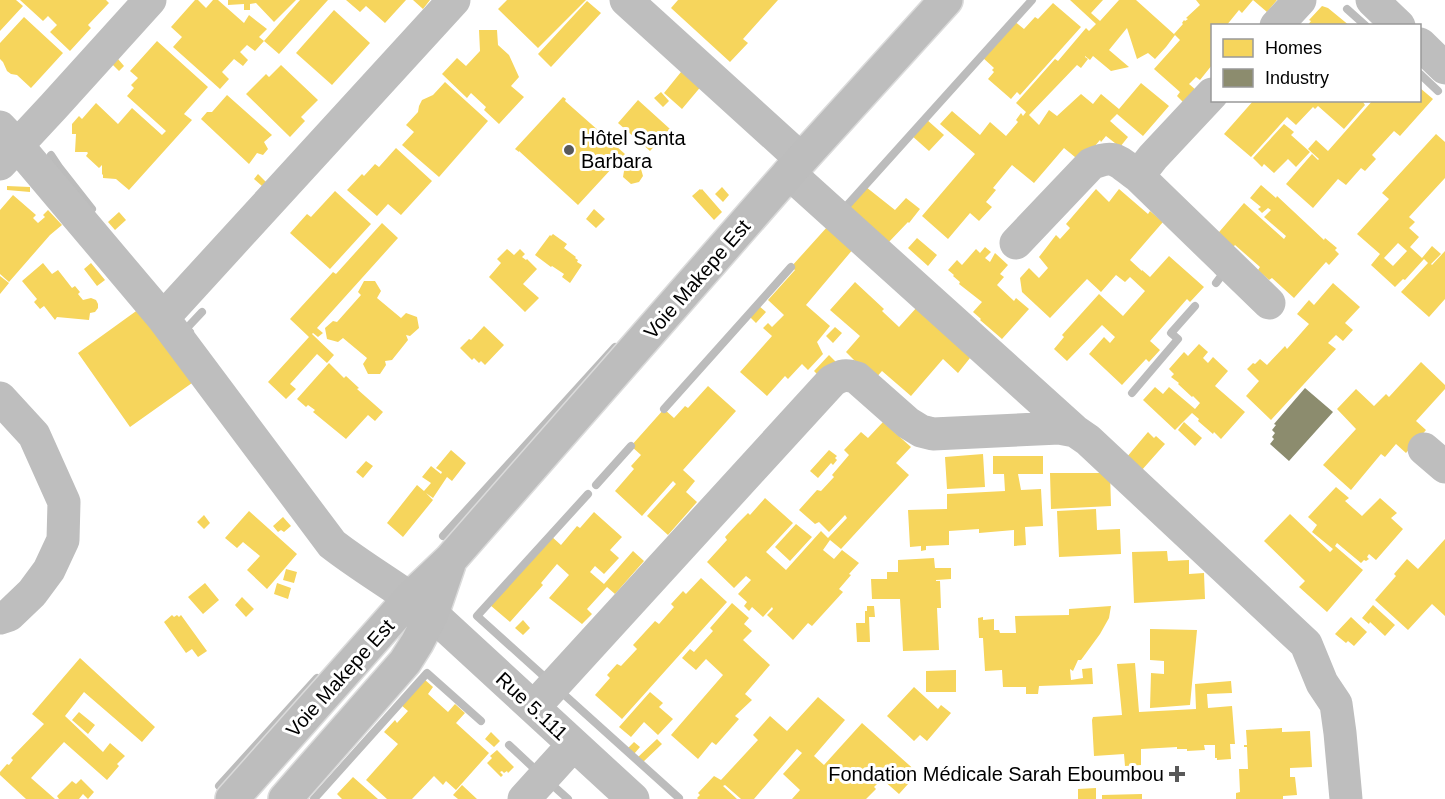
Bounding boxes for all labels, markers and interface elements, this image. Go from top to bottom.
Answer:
legend [1211,24,1421,102]
text: Homes [1265,38,1322,58]
text: Industry [1265,68,1329,88]
place label: Hôtel Santa Barbara [581,127,686,172]
marker: Hôtel Santa Barbara [562,143,576,157]
street label: Voie Makepe Est [639,215,755,343]
street label: Voie Makepe Est [282,615,399,741]
street label: Rue 5.111 [492,667,572,745]
place label: Fondation Médicale Sarah Eboumbou [828,763,1164,785]
marker: Fondation Médicale Sarah Eboumbou [1168,765,1186,783]

